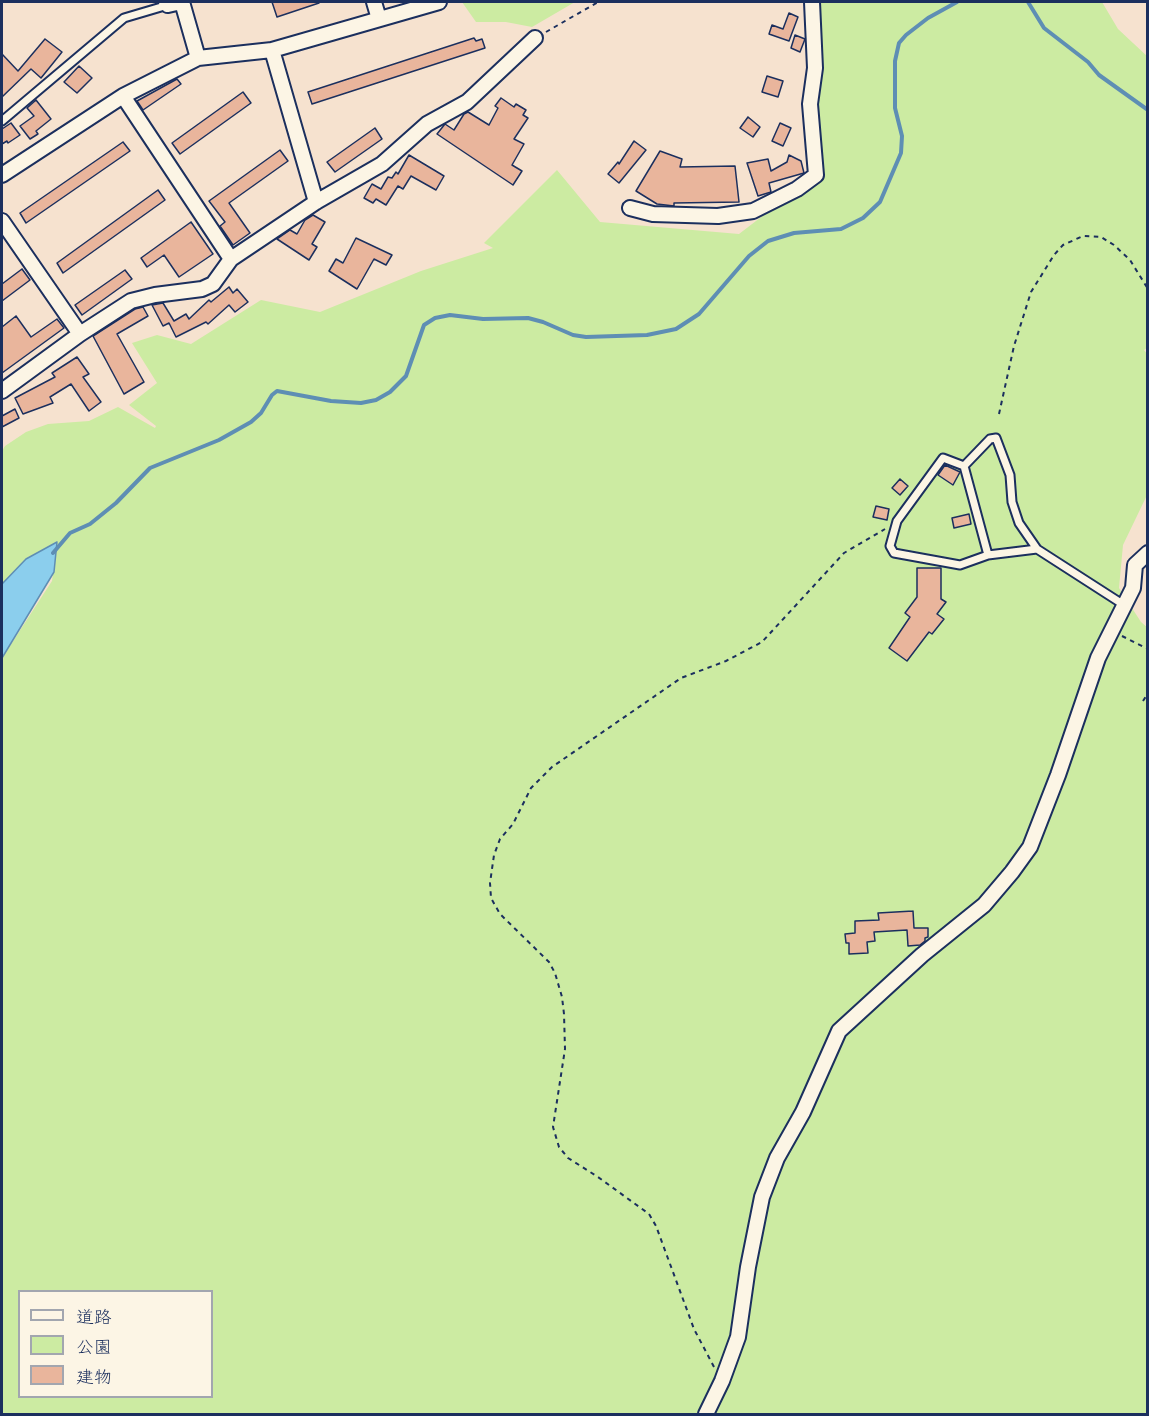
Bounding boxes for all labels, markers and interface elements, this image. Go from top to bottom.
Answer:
legend [18,1290,213,1398]
text: 道路 [76,1306,112,1328]
text: 公園 [76,1336,112,1358]
text: 建物 [76,1366,112,1388]

